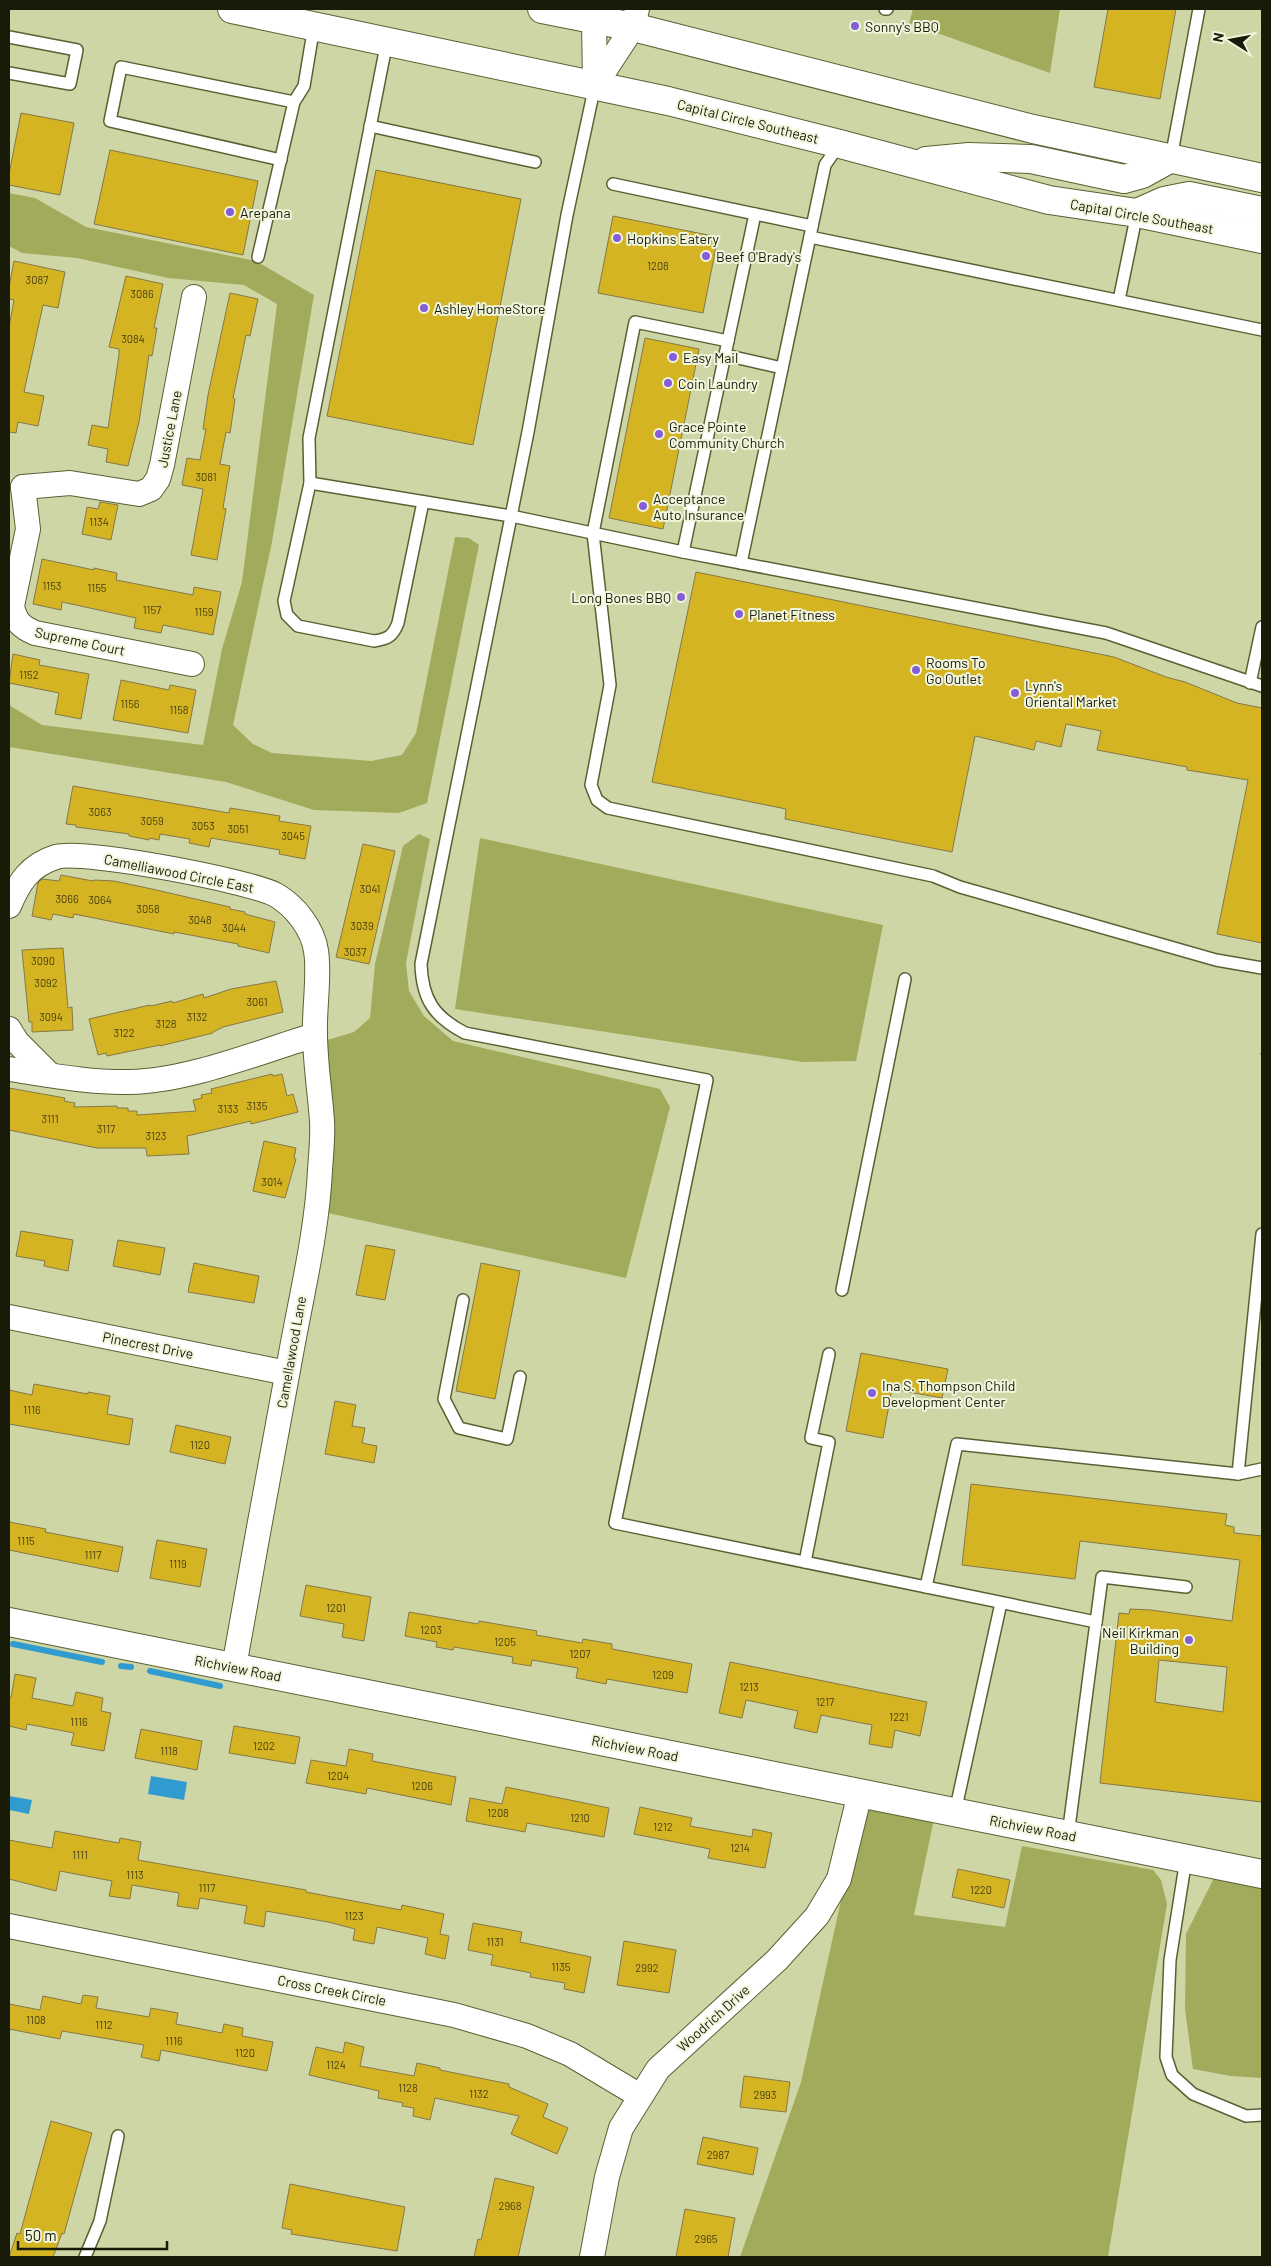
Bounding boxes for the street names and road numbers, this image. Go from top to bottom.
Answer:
street label: Capital Circle Southeast [675,95,821,147]
street label: Capital Circle Southeast [1069,195,1215,237]
street label: Justice Lane [153,389,185,469]
street label: Supreme Court [33,623,127,659]
street label: Camelliawood Circle East [103,850,255,896]
street label: Camellawood Lane [273,1295,309,1409]
street label: Pinecrest Drive [101,1328,195,1362]
street label: Richview Road [193,1651,283,1685]
street label: Richview Road [590,1731,680,1765]
street label: Richview Road [988,1811,1078,1845]
street label: Cross Creek Circle [276,1971,388,2009]
street label: Woodrich Drive [673,1981,753,2055]

